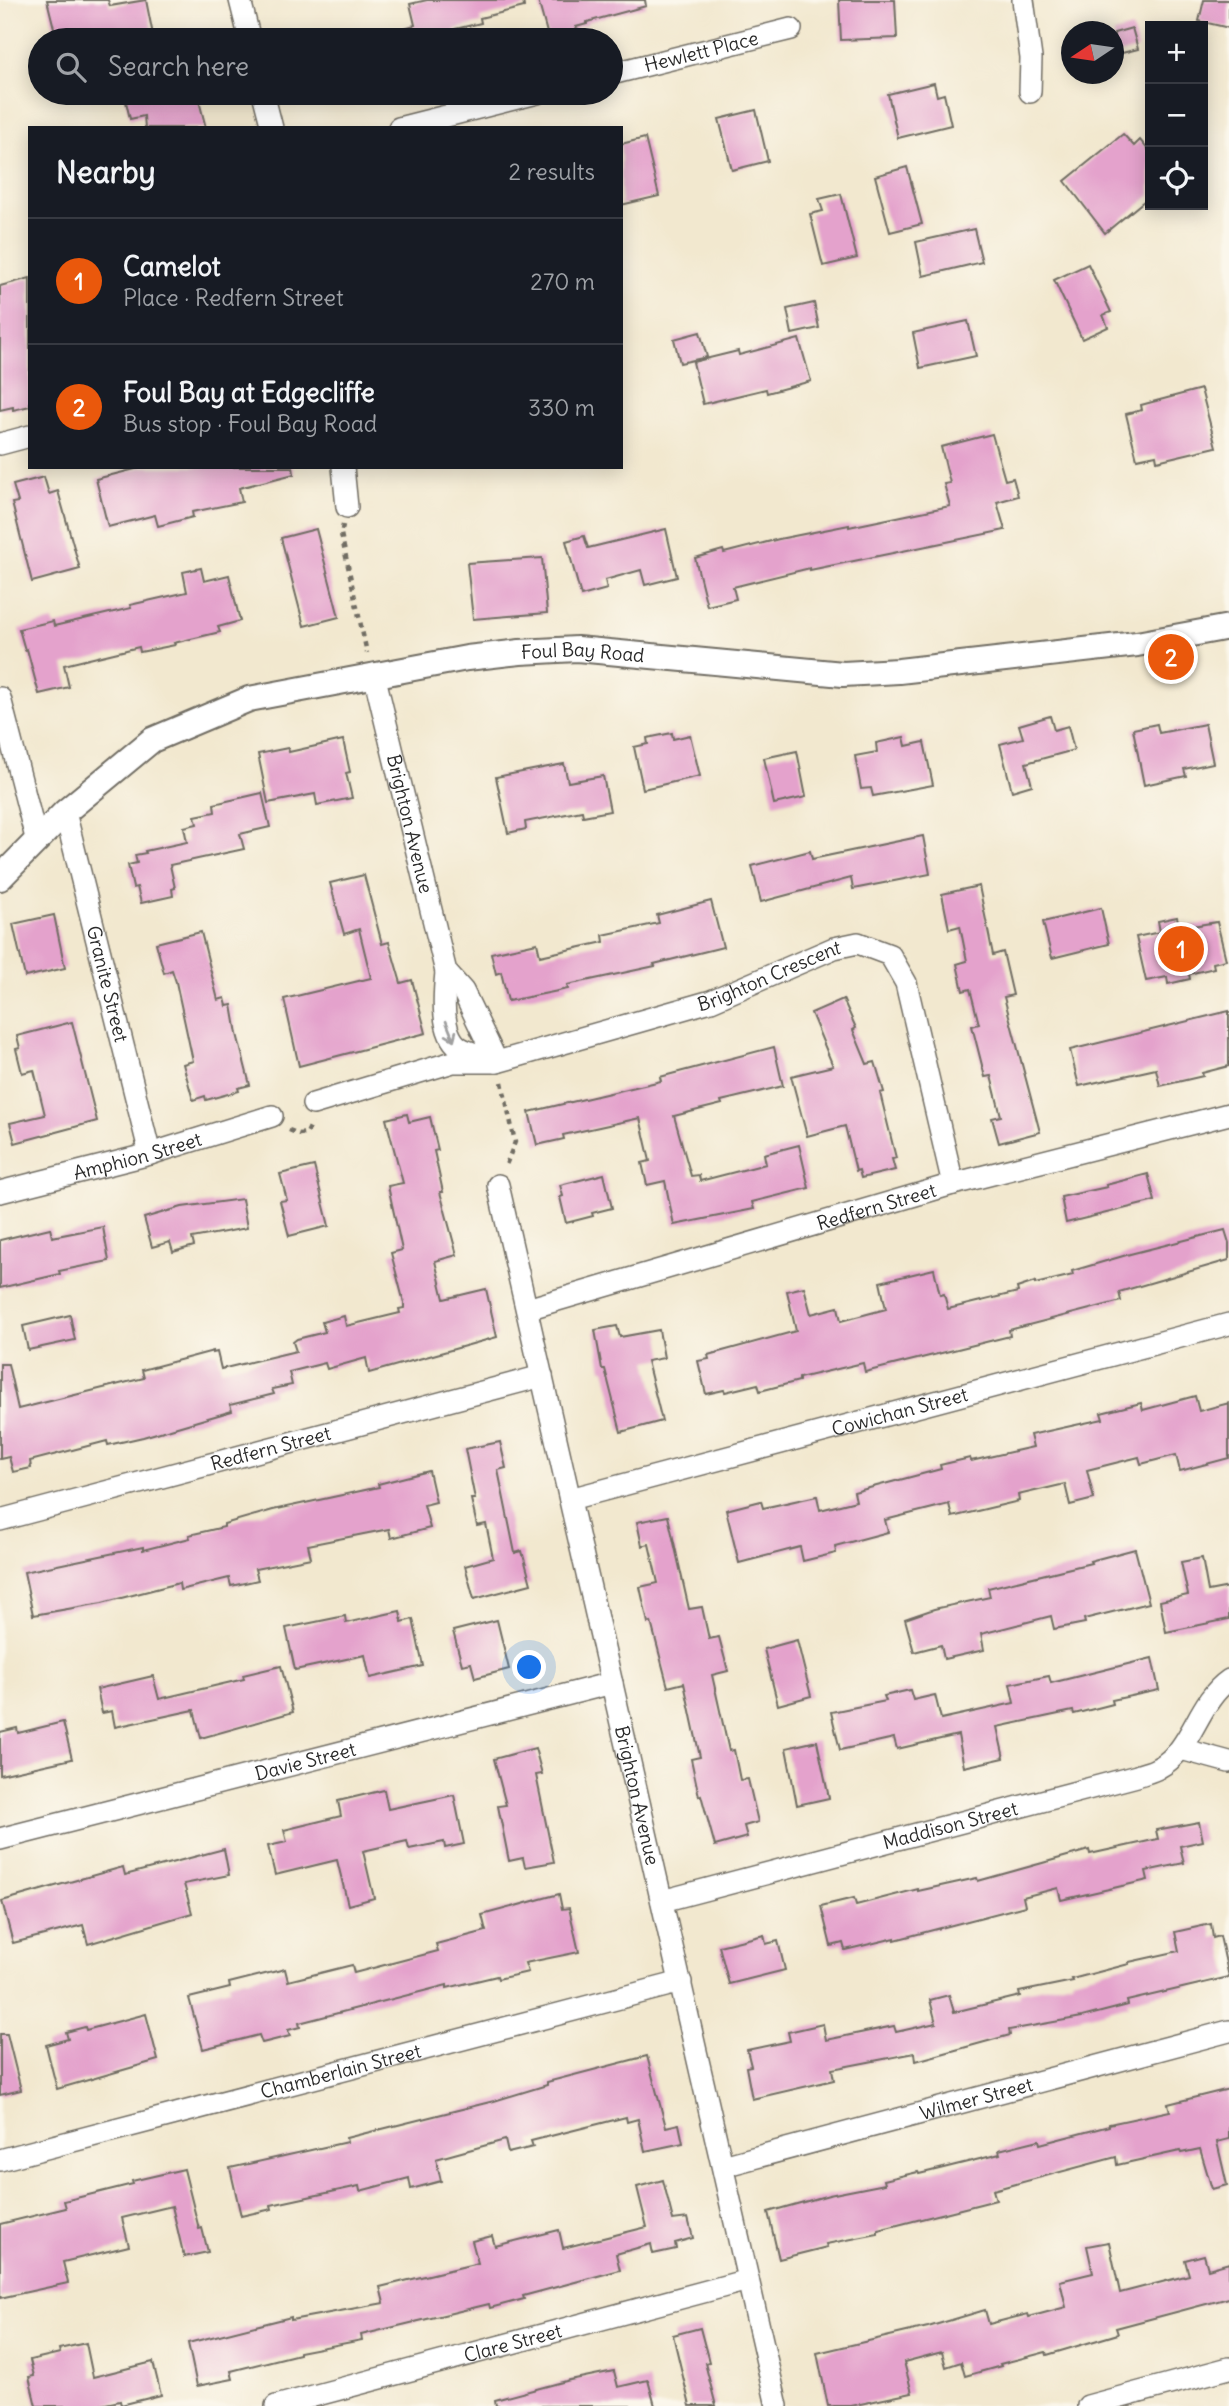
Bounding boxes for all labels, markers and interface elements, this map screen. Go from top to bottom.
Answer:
north arrow [1061,21,1124,84]
map controls [1145,21,1208,210]
button: + [1145,21,1208,84]
street label: Hewlett Place [642,26,761,77]
search box [28,28,623,105]
icon: search [52,48,90,86]
text: Search here [108,50,249,83]
button: − [1145,84,1208,147]
button: locate [1145,147,1208,210]
text: Nearby [56,153,156,191]
text: 2 results [509,157,595,186]
text: Camelot [123,250,221,283]
text: 1 [74,267,84,296]
text: 270 m [530,267,595,296]
text: Place · Redfern Street [123,283,344,312]
text: Foul Bay at Edgecliffe [123,376,375,409]
text: 2 [73,393,85,422]
text: 330 m [528,393,595,422]
text: Bus stop · Foul Bay Road [123,409,377,438]
pin: 2 [1148,631,1194,683]
street label: Foul Bay Road [521,637,646,667]
street label: Brighton Avenue [382,752,439,896]
street label: Granite Street [82,923,134,1044]
pin: 1 [1158,923,1204,975]
street label: Brighton Crescent [695,935,843,1016]
one-way arrow [445,1020,458,1041]
street label: Amphion Street [71,1127,204,1185]
street label: Redfern Street [814,1178,939,1235]
street label: Cowichan Street [829,1382,970,1441]
street label: Redfern Street [208,1421,333,1476]
your location [512,1650,546,1684]
street label: Brighton Avenue [610,1723,665,1867]
street label: Davie Street [252,1737,358,1786]
street label: Maddison Street [880,1796,1020,1854]
street label: Chamberlain Street [258,2038,424,2103]
street label: Wilmer Street [917,2072,1035,2125]
street label: Clare Street [461,2318,564,2367]

